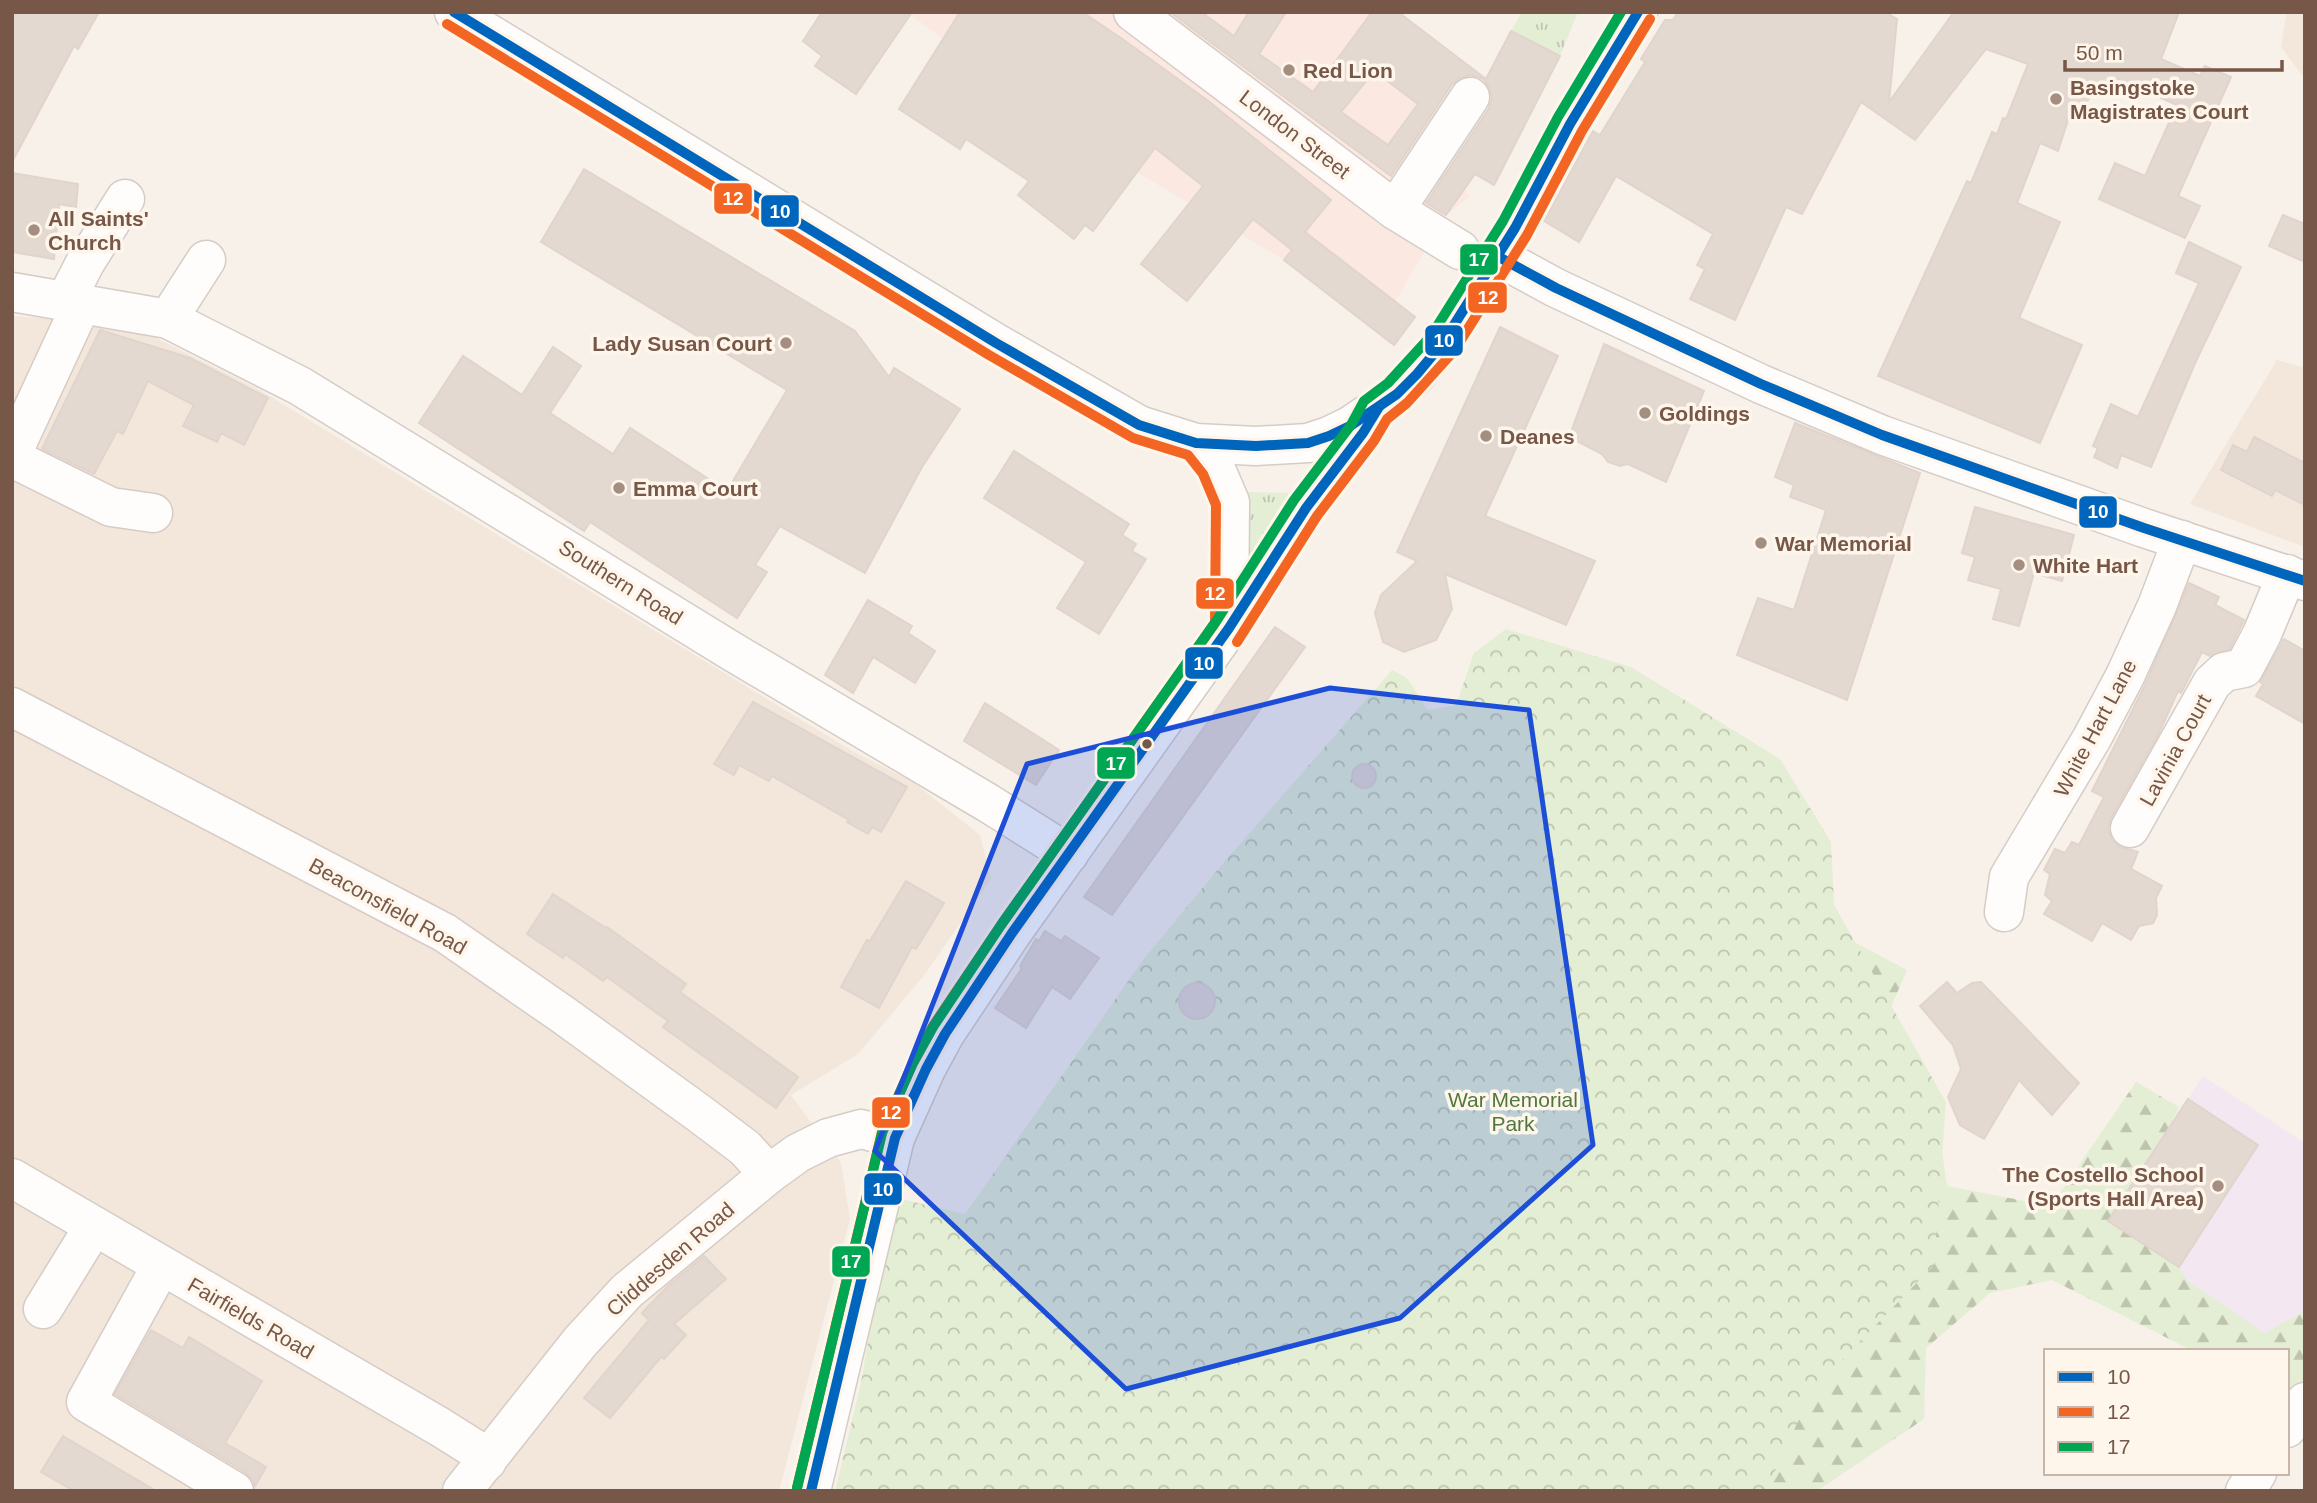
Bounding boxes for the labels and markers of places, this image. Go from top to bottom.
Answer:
place label: Red Lion [1303,59,1393,82]
marker: Red Lion [1281,62,1297,78]
place label: Basingstoke Magistrates Court [2070,76,2249,123]
marker: Basingstoke Magistrates Court [2048,91,2064,107]
place label: All Saints' Church [48,207,149,254]
marker: All Saints' Church [26,222,42,238]
place label: Lady Susan Court [592,332,772,355]
marker: Lady Susan Court [778,335,794,351]
place label: Goldings [1659,402,1750,425]
marker: Goldings [1637,405,1653,421]
place label: Deanes [1500,425,1575,448]
marker: Deanes [1478,428,1494,444]
place label: Emma Court [633,477,758,500]
marker: Emma Court [611,480,627,496]
place label: War Memorial [1775,532,1912,555]
marker: War Memorial [1753,535,1769,551]
place label: White Hart [2033,554,2138,577]
marker: White Hart [2011,557,2027,573]
unlabelled marker [1140,737,1154,751]
place label: The Costello School (Sports Hall Area) [2002,1163,2204,1210]
marker: The Costello School (Sports Hall Area) [2210,1178,2226,1194]

